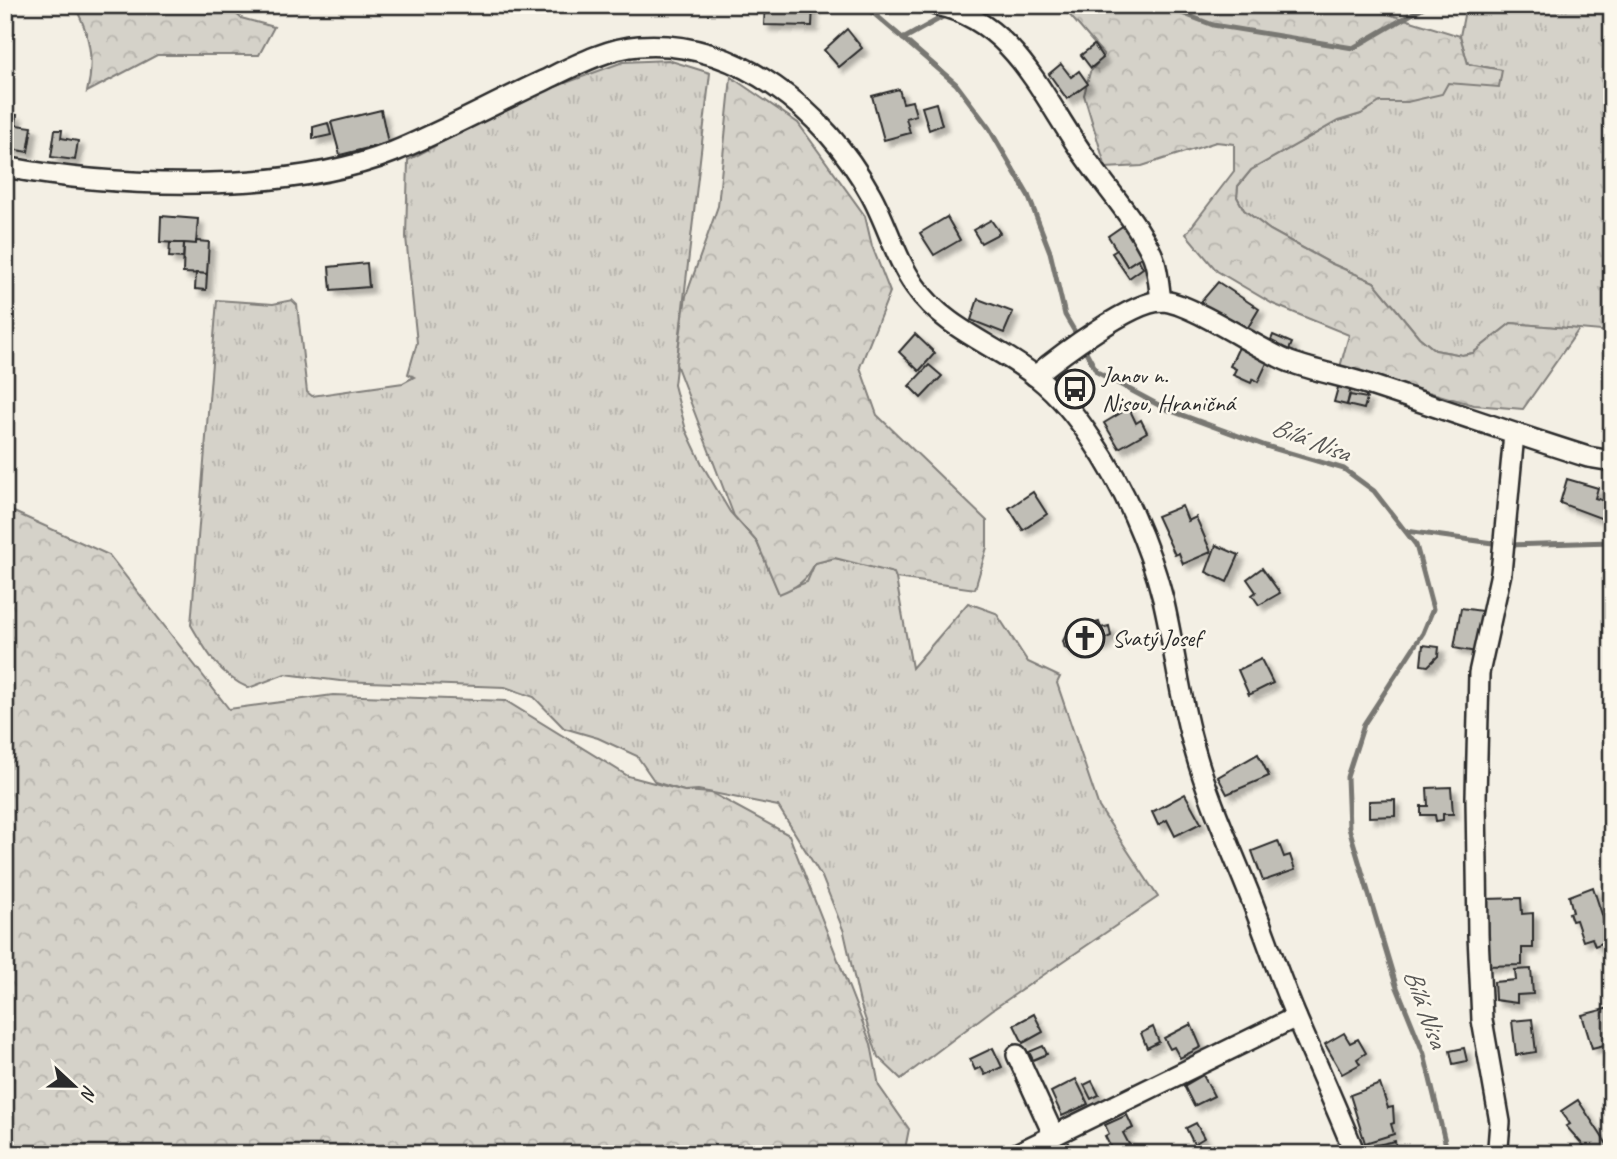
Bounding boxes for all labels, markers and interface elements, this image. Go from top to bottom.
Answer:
place label: Janov n. Nisou, Hraničná [1101,360,1238,418]
bus stop icon: Janov n. Nisou, Hraničná [1054,368,1096,410]
water label: Bílá Nisa [1267,410,1357,470]
church icon: Svatý Josef [1064,617,1106,659]
place label: Svatý Josef [1112,623,1206,653]
water label: Bílá Nisa [1396,965,1456,1054]
north arrow [38,1050,108,1120]
text: N [74,1082,102,1105]

